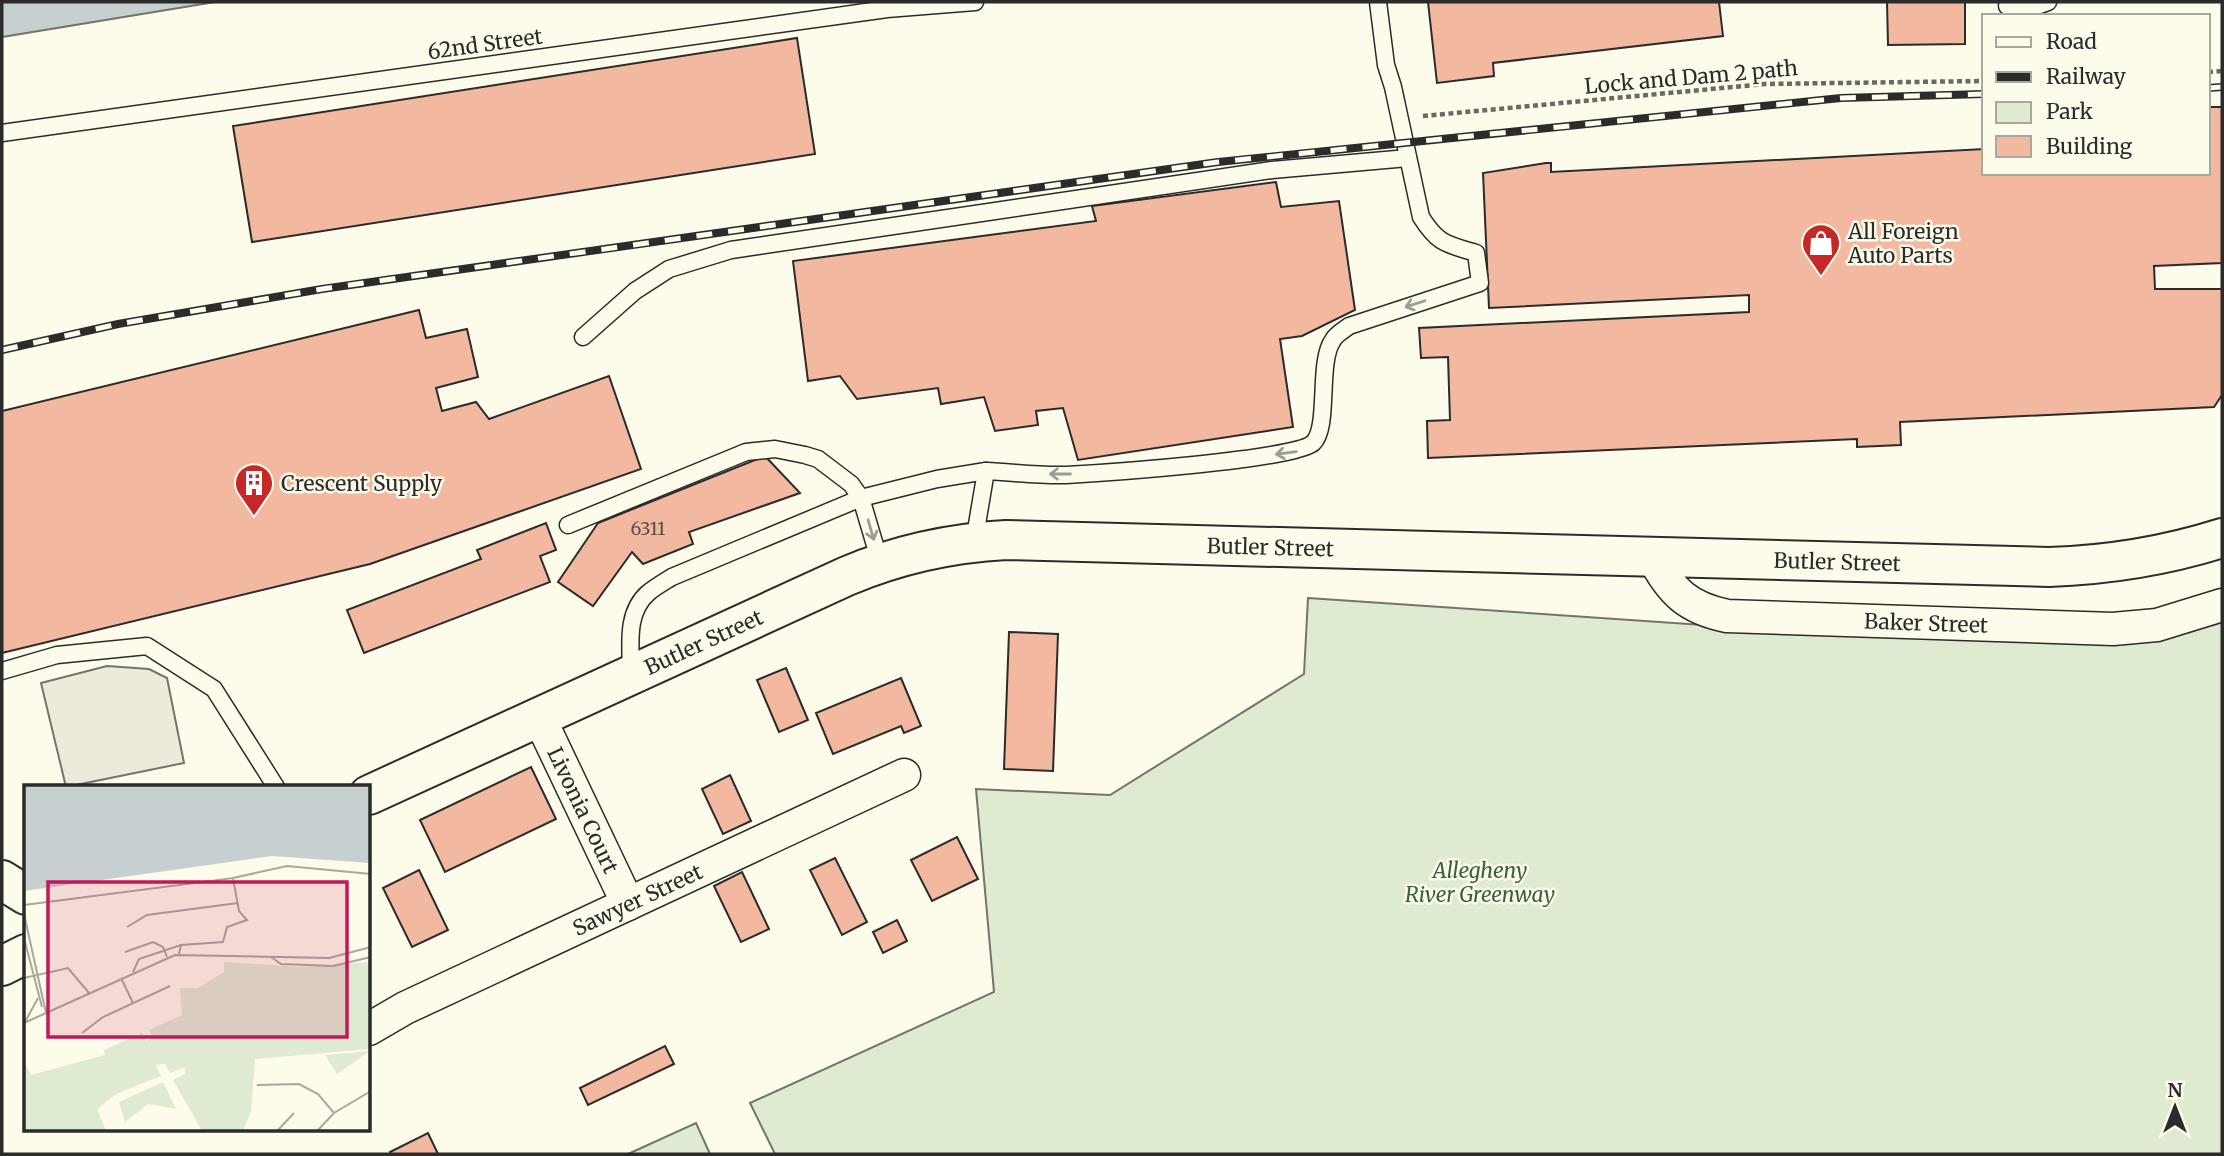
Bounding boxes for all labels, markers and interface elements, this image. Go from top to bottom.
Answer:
legend [1982,14,2210,175]
street label: 62nd Street [426,23,544,65]
text: Road [2046,28,2097,55]
street label: Lock and Dam 2 path [1583,54,1799,100]
text: Railway [2046,63,2127,90]
text: Park [2046,98,2093,125]
text: Building [2046,133,2133,160]
place label: All Foreign Auto Parts [1847,218,1959,269]
shop icon: All Foreign Auto Parts [1800,222,1842,277]
one-way arrow [1404,298,1426,311]
one-way arrow [1275,447,1298,460]
building icon: Crescent Supply [233,462,275,517]
one-way arrow [1048,467,1071,481]
place label: Crescent Supply [281,470,443,497]
house number: 6311 [630,517,666,540]
one-way arrow [865,519,878,541]
street label: Butler Street [1206,532,1334,562]
street label: Butler Street [1773,546,1901,577]
street label: Butler Street [640,603,767,680]
street label: Baker Street [1864,607,1989,638]
street label: Livonia Court [542,742,625,878]
inset map [24,785,371,1132]
park label: Allegheny River Greenway [1405,857,1555,908]
street label: Sawyer Street [568,858,706,941]
north arrow [2140,1072,2210,1142]
text: N [2167,1078,2183,1102]

